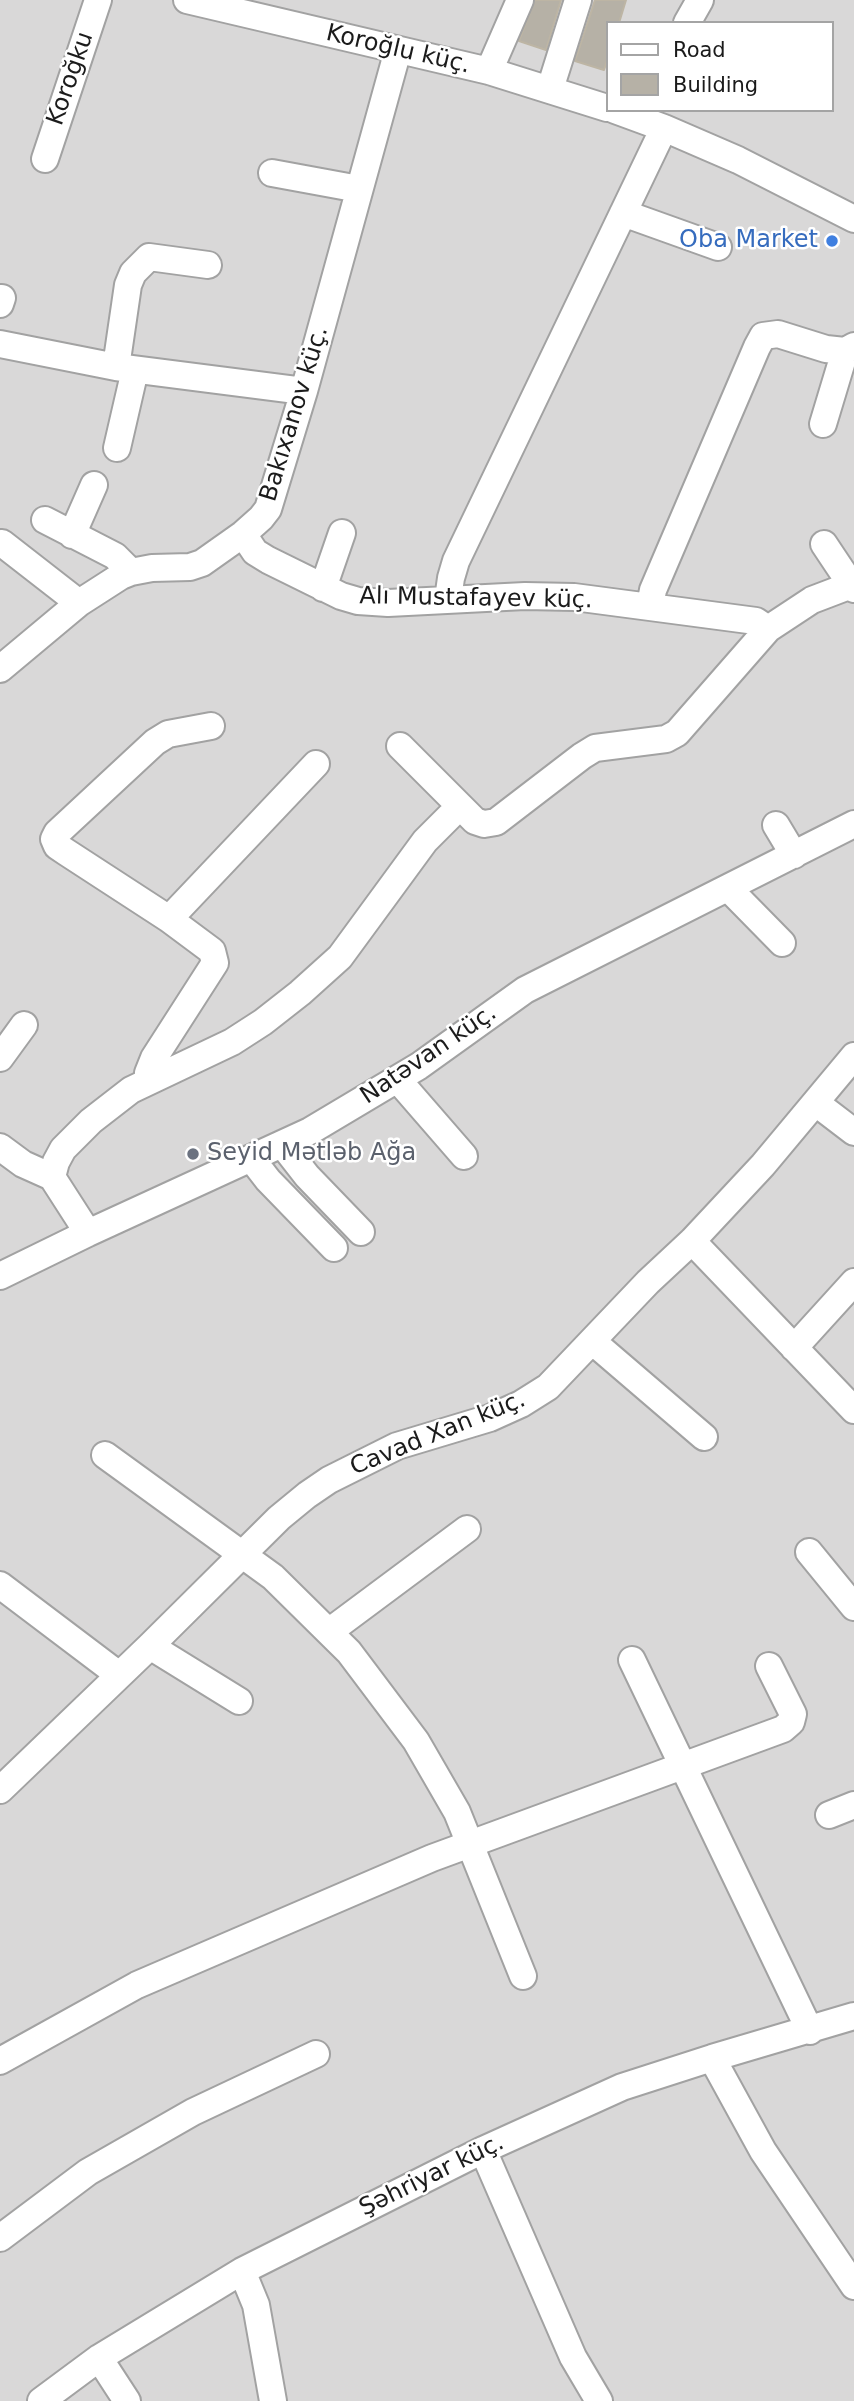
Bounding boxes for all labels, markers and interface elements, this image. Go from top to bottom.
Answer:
street label: Koroğlu küç. [323,19,473,81]
legend [606,21,833,112]
street label: Koroğku [42,29,100,129]
text: Road [673,38,726,62]
text: Building [673,73,758,97]
place label: Oba Market [679,227,818,255]
marker: Oba Market [824,233,840,249]
street label: Bakıxanov küç. [255,323,335,505]
street label: Alı Mustafayev küç. [359,583,593,615]
street label: Natəvan küç. [356,999,502,1111]
place label: Seyid Mətləb Ağa [207,1140,416,1168]
marker: Seyid Mətləb Ağa [185,1146,201,1162]
street label: Cavad Xan küç. [346,1386,530,1482]
street label: Şəhriyar küç. [355,2129,509,2223]

